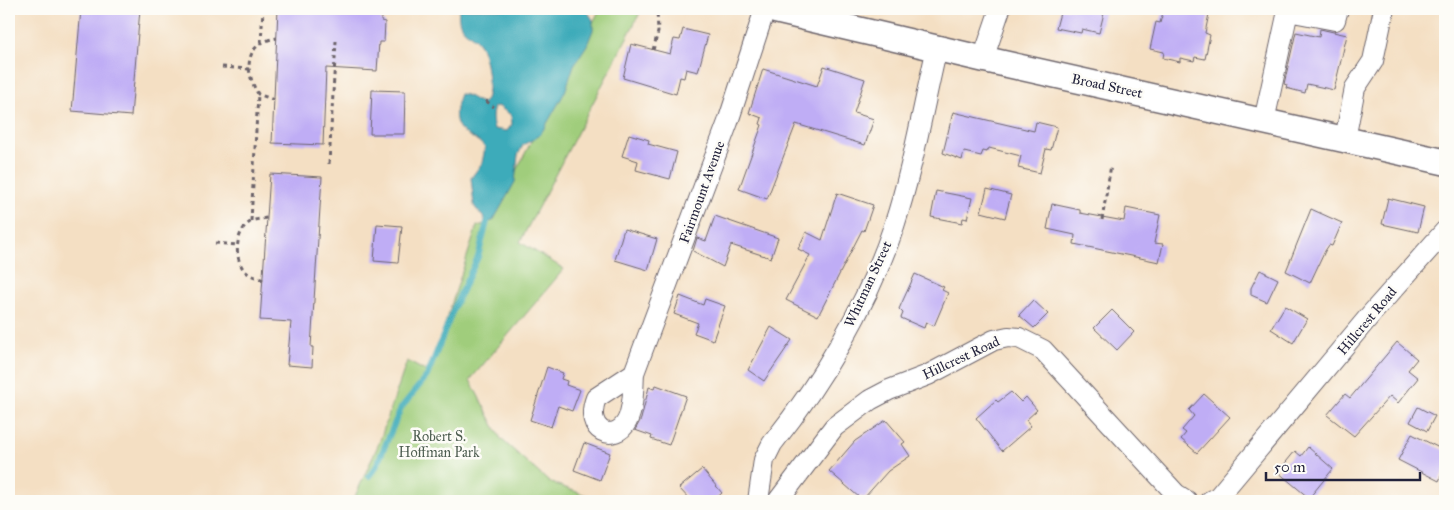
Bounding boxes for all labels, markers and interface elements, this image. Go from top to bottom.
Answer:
street label: Broad Street [1070,70,1144,102]
street label: Fairmount Avenue [676,138,728,246]
street label: Whitman Street [841,238,895,330]
street label: Hillcrest Road [1334,284,1400,358]
street label: Hillcrest Road [920,333,1002,383]
park label: Robert S. Hoffman Park [398,428,480,461]
scale bar [1266,450,1420,482]
text: 50 m [1274,458,1306,476]

